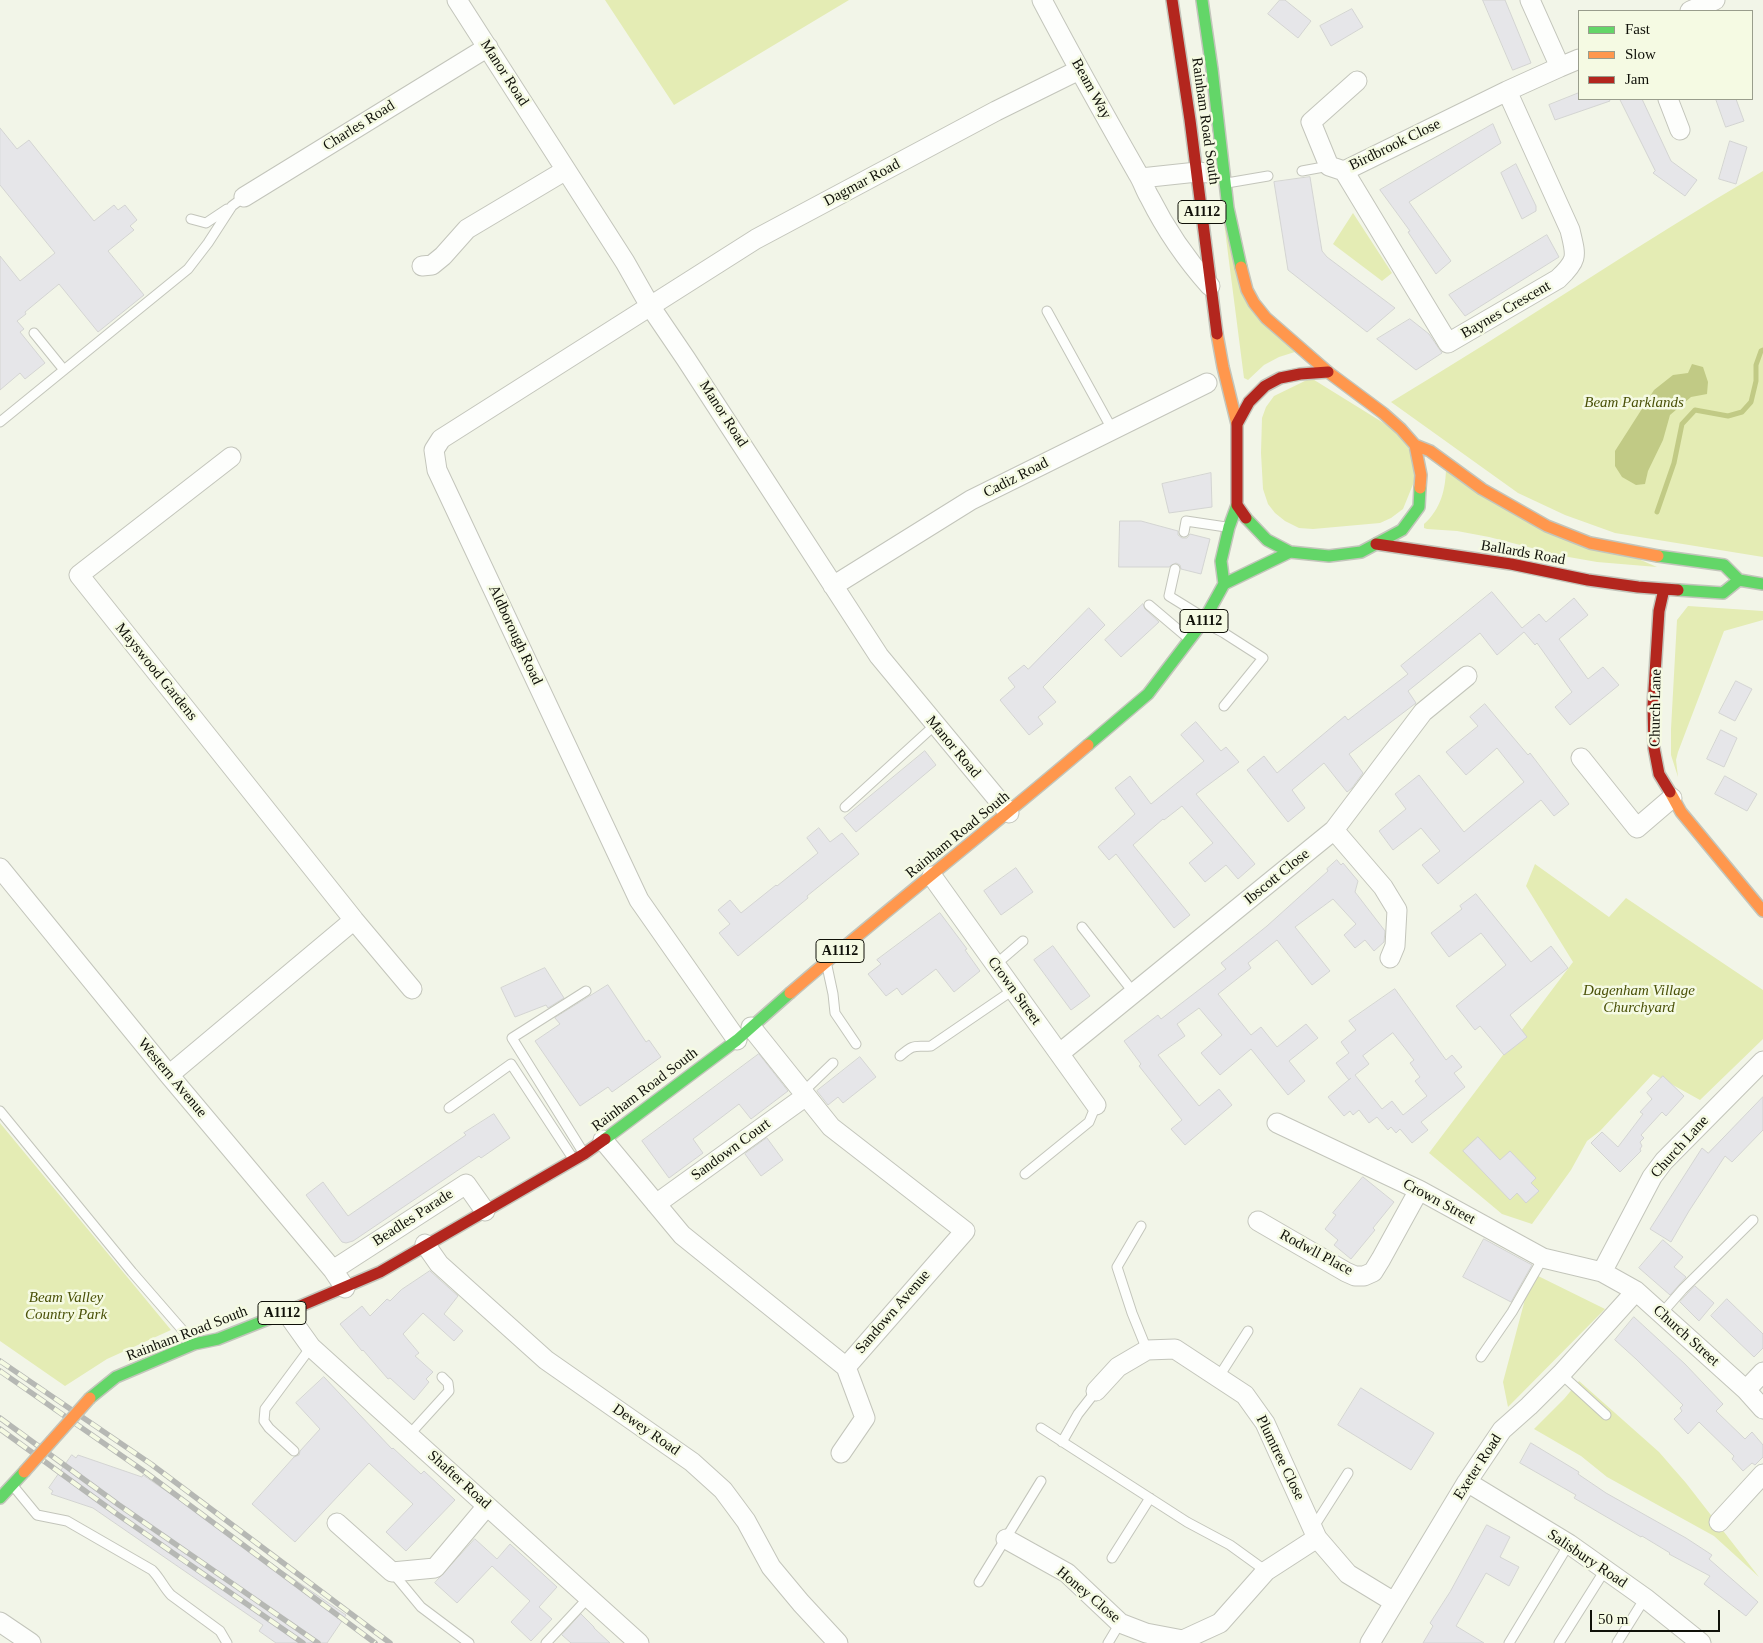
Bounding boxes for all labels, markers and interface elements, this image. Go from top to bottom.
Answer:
legend [1578,10,1753,100]
text: Fast [1625,21,1650,37]
street label: Manor Road [476,36,532,110]
text: Slow [1625,46,1656,62]
street label: Beam Way [1067,56,1115,122]
street label: Rainham Road South [1187,56,1223,186]
text: Jam [1625,71,1649,87]
street label: Charles Road [320,97,398,155]
street label: Birdbrook Close [1346,115,1444,175]
street label: Dagmar Road [821,155,903,211]
road number: A1112 [1178,200,1226,223]
street label: Baynes Crescent [1458,277,1554,343]
street label: Manor Road [695,377,751,451]
park label: Beam Parklands [1584,394,1684,412]
street label: Cadiz Road [981,454,1051,502]
street label: Ballards Road [1479,537,1567,569]
street label: Aldborough Road [484,582,546,688]
road number: A1112 [1180,610,1228,632]
street label: Mayswood Gardens [111,620,201,724]
street label: Church Lane [1646,669,1666,747]
street label: Manor Road [922,712,984,782]
street label: Rainham Road South [902,788,1014,882]
street label: Ibscott Close [1241,845,1313,909]
road number: A1112 [816,939,864,962]
street label: Crown Street [983,954,1045,1028]
park label: Dagenham Village Churchyard [1583,982,1695,1017]
street label: Western Avenue [134,1035,210,1121]
street label: Rainham Road South [588,1044,702,1136]
street label: Church Lane [1647,1112,1713,1182]
street label: Sandown Court [688,1115,774,1185]
street label: Crown Street [1400,1175,1478,1229]
street label: Beadles Parade [370,1185,456,1251]
street label: Rodwll Place [1276,1226,1356,1280]
street label: Sandown Avenue [852,1266,934,1358]
park label: Beam Valley Country Park [25,1289,107,1324]
road number: A1112 [258,1302,306,1325]
street label: Church Street [1649,1302,1723,1370]
street label: Rainham Road South [124,1303,250,1365]
street label: Dewey Road [609,1400,683,1460]
street label: Plumtree Close [1252,1413,1308,1503]
street label: Exeter Road [1450,1431,1506,1503]
street label: Shafter Road [424,1447,494,1513]
street label: Salisbury Road [1544,1526,1630,1592]
street label: Honey Close [1052,1563,1124,1627]
scale bar [1593,1600,1723,1632]
text: 50 m [1598,1611,1628,1627]

